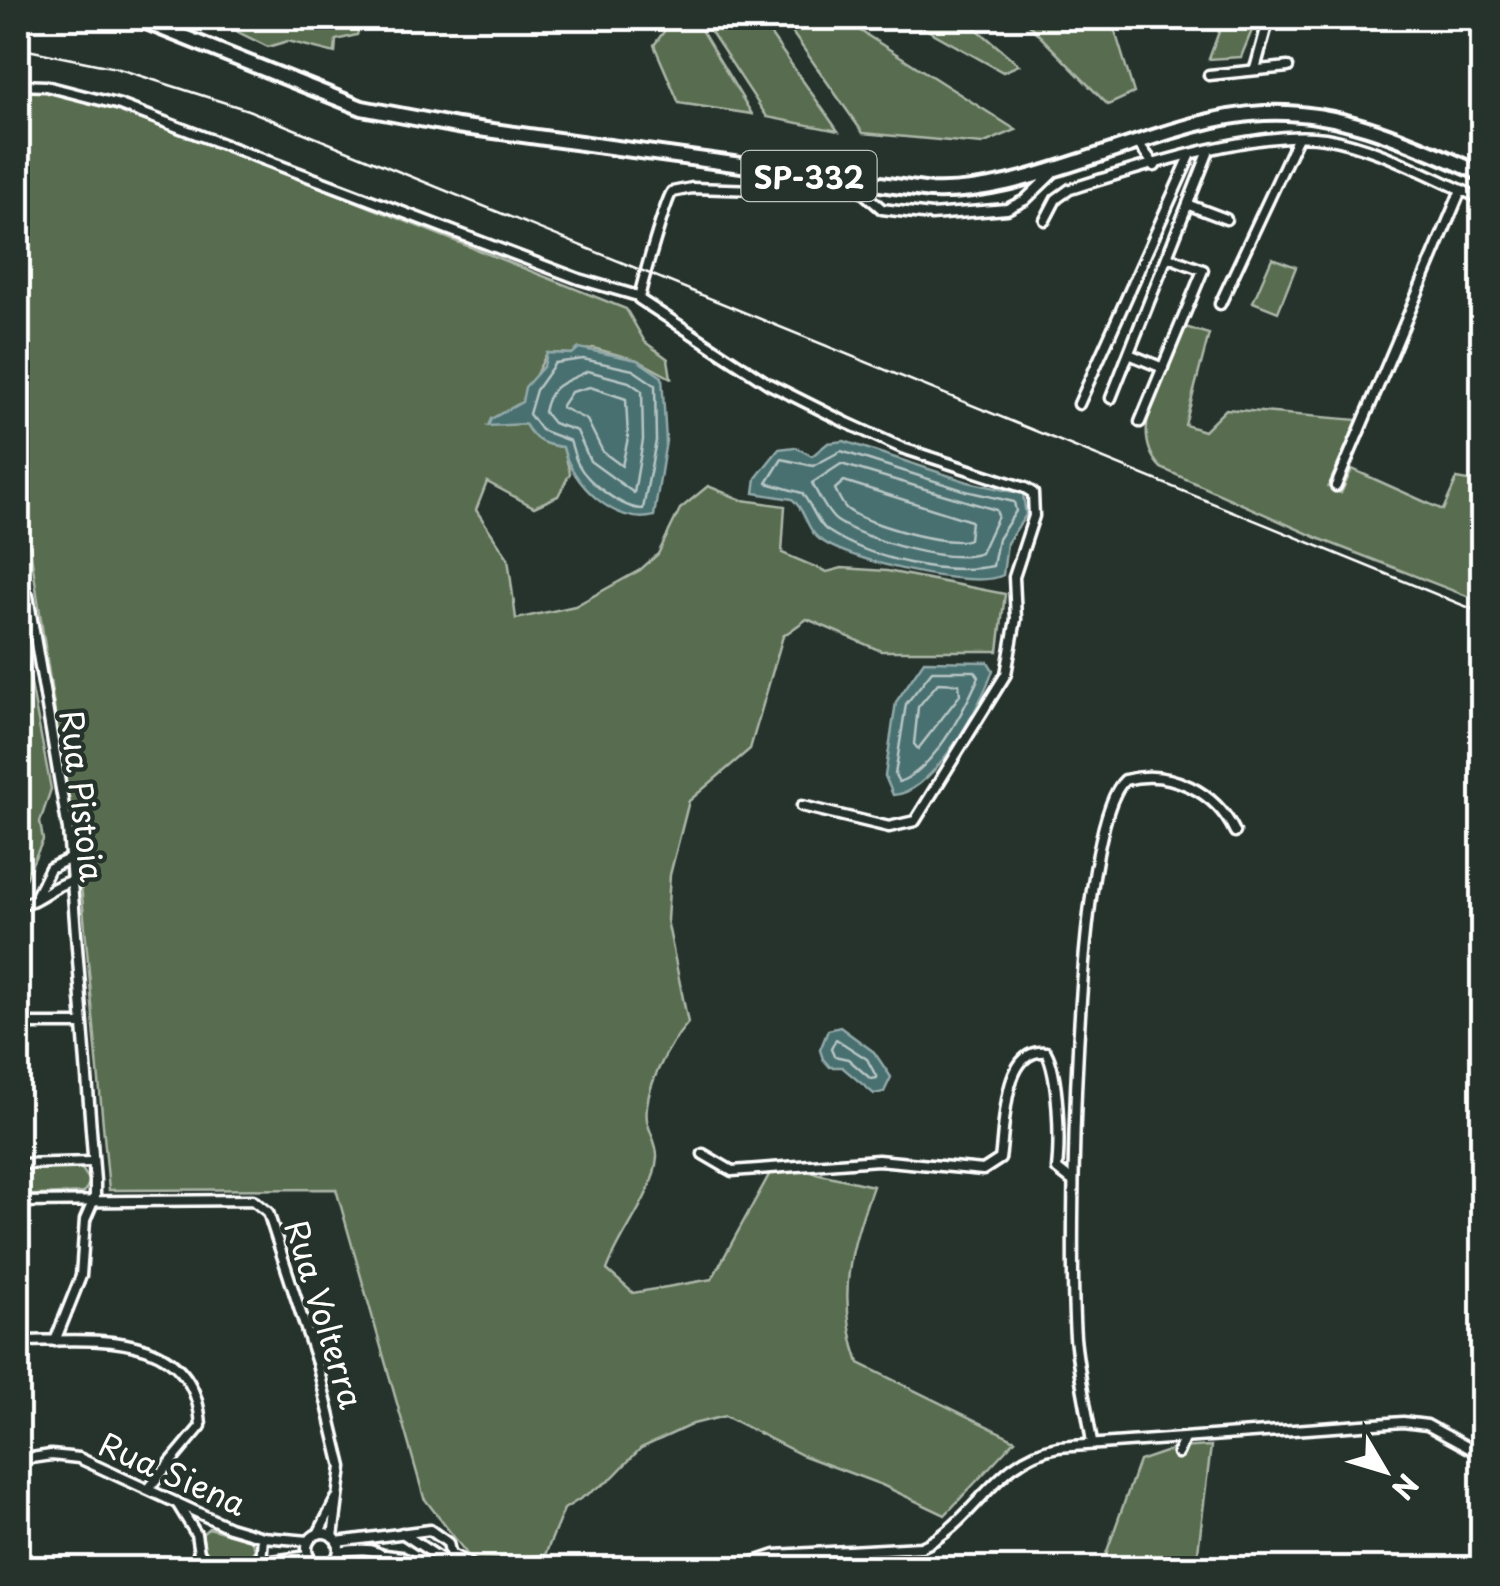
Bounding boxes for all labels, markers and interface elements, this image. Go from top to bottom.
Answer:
road number: SP-332 [742,151,876,201]
street label: Rua Pistoia [49,708,117,885]
street label: Rua Volterra [274,1214,376,1414]
street label: Rua Siena [92,1419,254,1527]
north arrow [1335,1421,1435,1521]
text: N [1382,1465,1430,1509]

